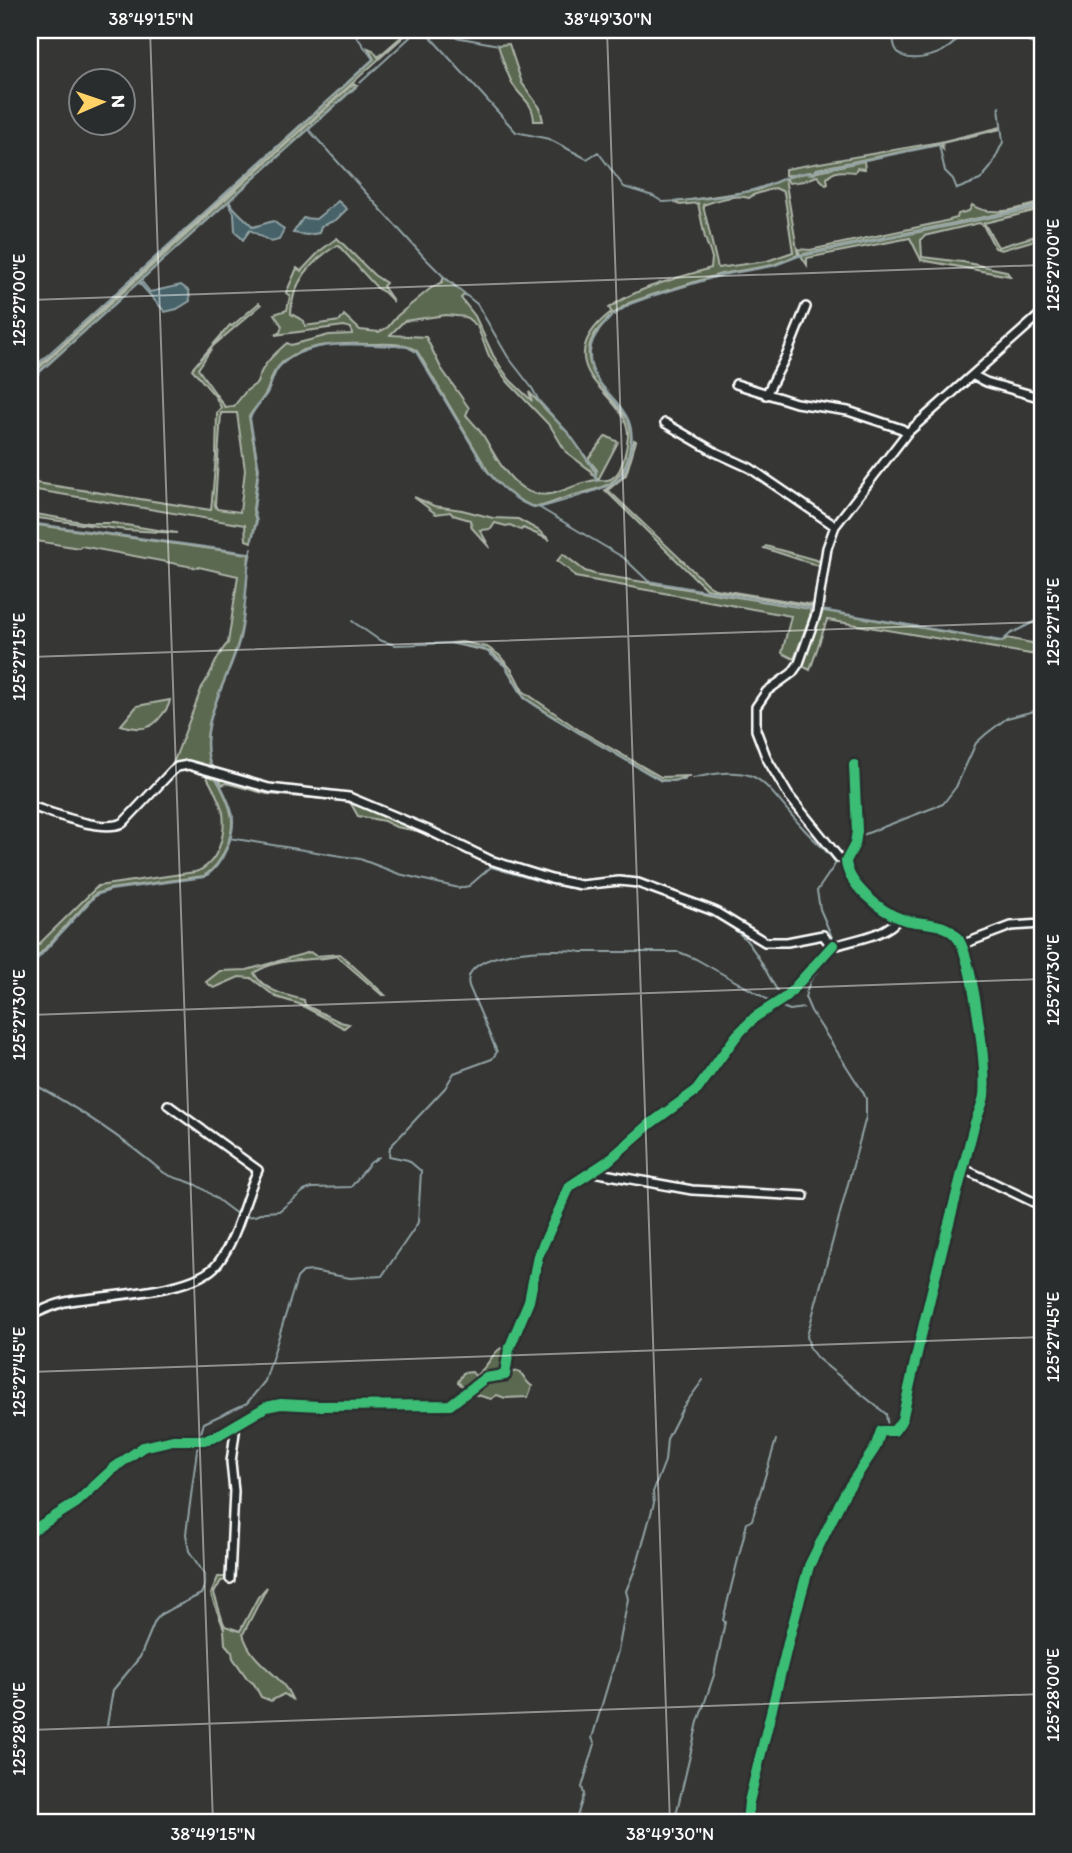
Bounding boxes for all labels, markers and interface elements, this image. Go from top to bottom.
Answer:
text: 38°49'15"N [108,8,194,30]
text: 38°49'30"N [564,8,652,30]
north arrow [66,66,136,136]
text: N [107,95,130,108]
text: 125°27'00"E [1042,218,1064,312]
text: 125°27'00"E [8,253,30,347]
text: 125°27'15"E [1042,578,1064,666]
text: 125°27'15"E [8,613,30,701]
text: 125°27'30"E [1042,934,1064,1026]
text: 125°27'30"E [8,969,30,1061]
text: 125°27'45"E [1042,1291,1064,1383]
text: 125°27'45"E [8,1326,30,1418]
text: 125°28'00"E [1042,1648,1064,1742]
text: 125°28'00"E [8,1682,30,1776]
text: 38°49'15"N [170,1823,256,1845]
text: 38°49'30"N [626,1823,714,1845]

